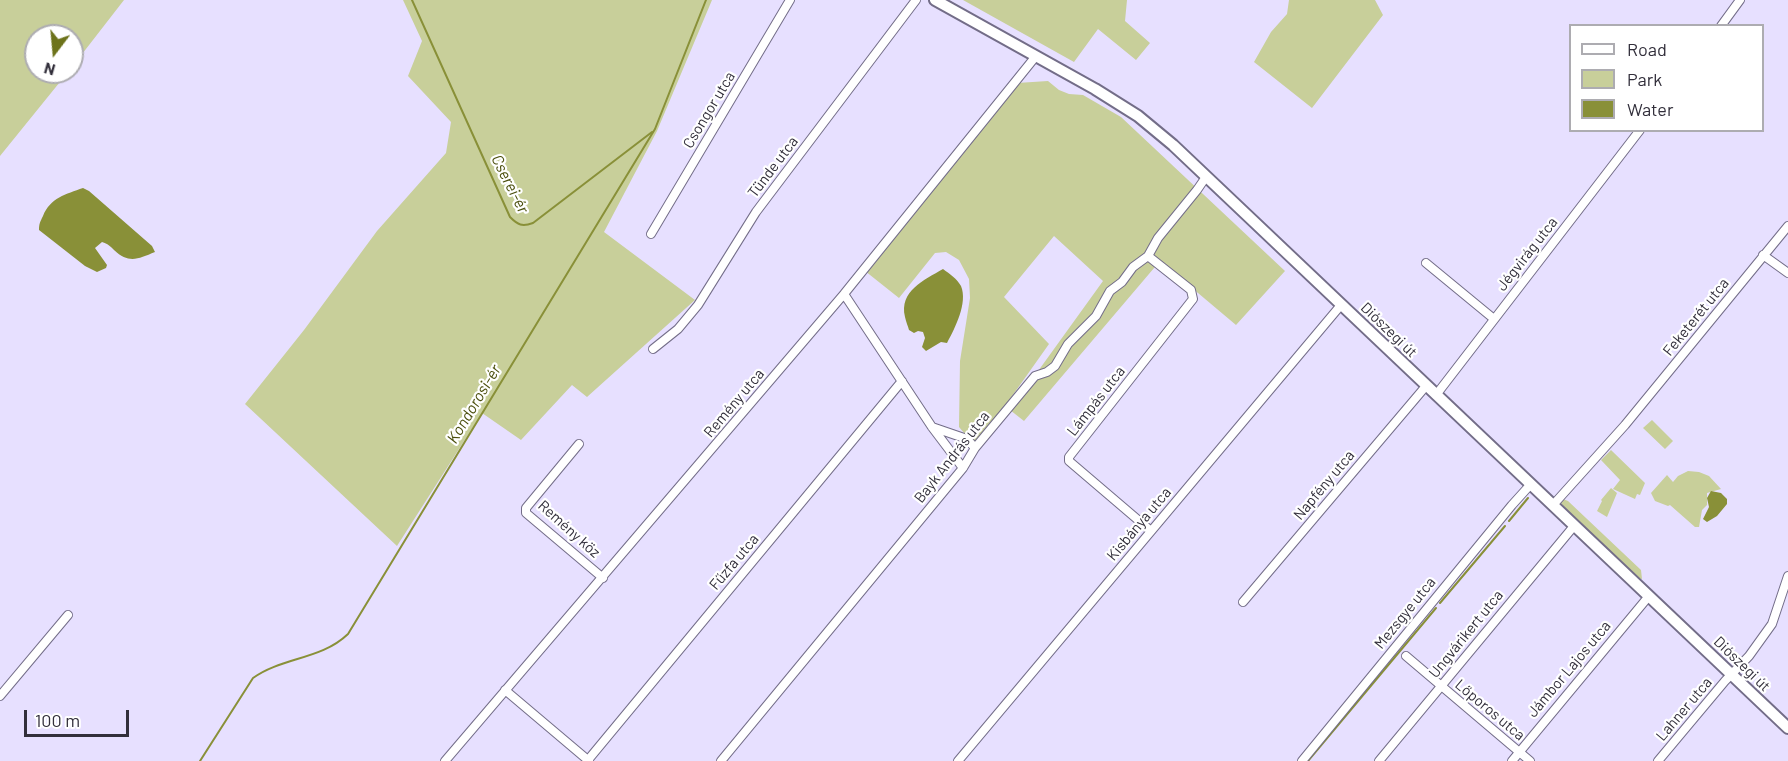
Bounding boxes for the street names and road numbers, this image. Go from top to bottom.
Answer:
street label: Csongor utca [679,69,739,151]
street label: Tünde utca [744,133,802,201]
street label: Jégvirág utca [1493,214,1561,294]
street label: Feketerét utca [1659,275,1733,359]
street label: Diószegi út [1357,299,1421,361]
street label: Lámpás utca [1063,363,1129,439]
street label: Remény utca [700,365,768,441]
street label: Bayk András utca [911,407,993,507]
street label: Napfény utca [1290,447,1358,523]
street label: Kisbánya utca [1103,484,1175,564]
street label: Remény köz [534,496,604,562]
street label: Fűzfa utca [705,530,763,594]
street label: Mezsgye utca [1371,574,1439,652]
street label: Ungvárikert utca [1425,586,1507,682]
street label: Jámbor Lajos utca [1523,617,1615,721]
street label: Diószegi út [1710,633,1774,695]
street label: Lahner utca [1652,674,1716,744]
street label: Lőporos utca [1451,676,1529,744]

